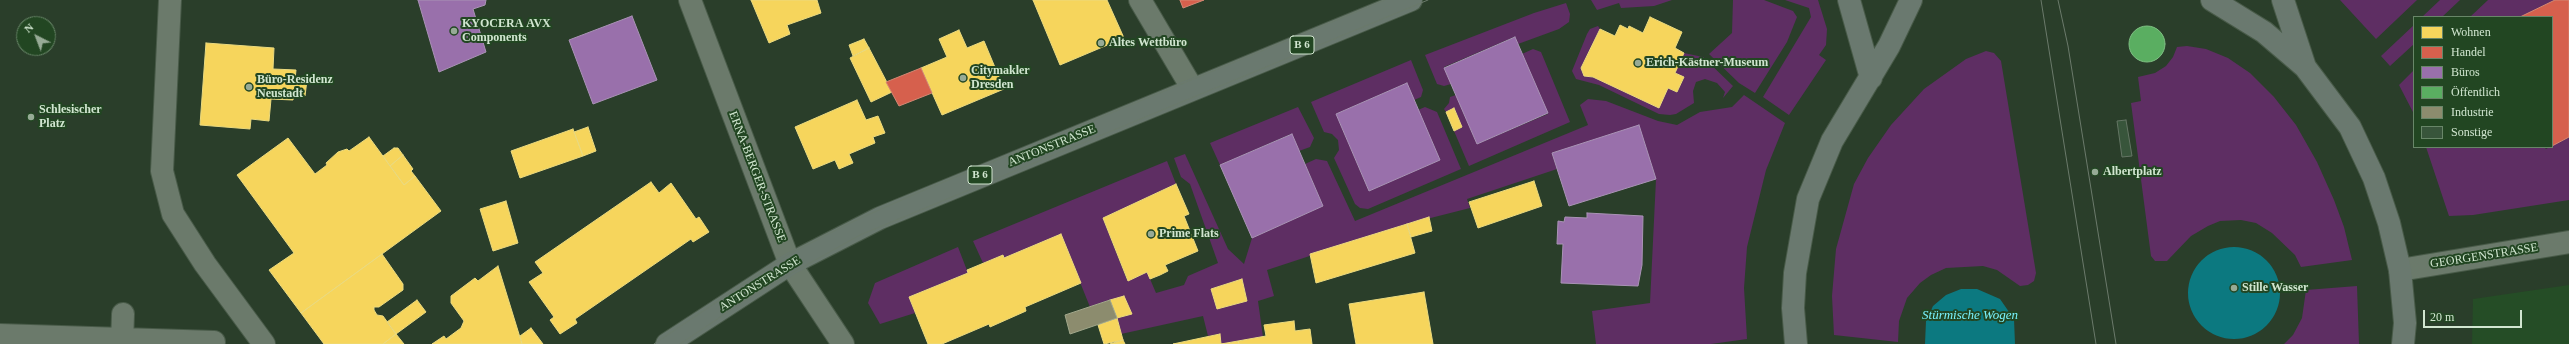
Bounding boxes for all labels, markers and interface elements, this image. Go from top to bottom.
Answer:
north arrow [16,16,56,56]
legend [2413,16,2553,148]
place label: KYOCERA AVX Components [462,17,551,45]
text: N [22,21,36,35]
text: Wohnen [2451,25,2491,39]
marker: KYOCERA AVX Components [449,26,459,36]
place label: Altes Wettbüro [1109,36,1187,50]
road number: B 6 [1290,36,1314,54]
marker: Altes Wettbüro [1096,38,1106,48]
text: Handel [2451,45,2486,59]
place label: Erich-Kästner-Museum [1646,56,1768,70]
marker: Erich-Kästner-Museum [1633,58,1643,68]
place label: Citymakler Dresden [971,64,1030,92]
text: Büros [2451,65,2480,79]
place label: Büro-Residenz Neustadt [257,73,333,101]
marker: Citymakler Dresden [958,73,968,83]
marker: Büro-Residenz Neustadt [244,82,254,92]
text: Öffentlich [2451,85,2500,99]
place label: Schlesischer Platz [39,103,102,131]
text: Industrie [2451,105,2494,119]
street label: ERNA-BERGER-STRASSE [725,109,789,245]
marker: Schlesischer Platz [26,112,36,122]
street label: ANTONSTRASSE [1006,122,1098,170]
text: Sonstige [2451,125,2492,139]
place label: Albertplatz [2103,165,2162,179]
road number: B 6 [968,166,992,184]
marker: Albertplatz [2090,167,2100,177]
place label: Prime Flats [1159,227,1219,241]
marker: Prime Flats [1146,229,1156,239]
street label: GEORGENSTRASSE [2429,240,2539,272]
street label: ANTONSTRASSE [717,253,803,315]
place label: Stille Wasser [2242,281,2308,295]
marker: Stille Wasser [2229,283,2239,293]
scale bar [2425,302,2524,328]
water label: Stürmische Wogen [1922,308,2018,324]
text: 20 m [2430,310,2454,324]

